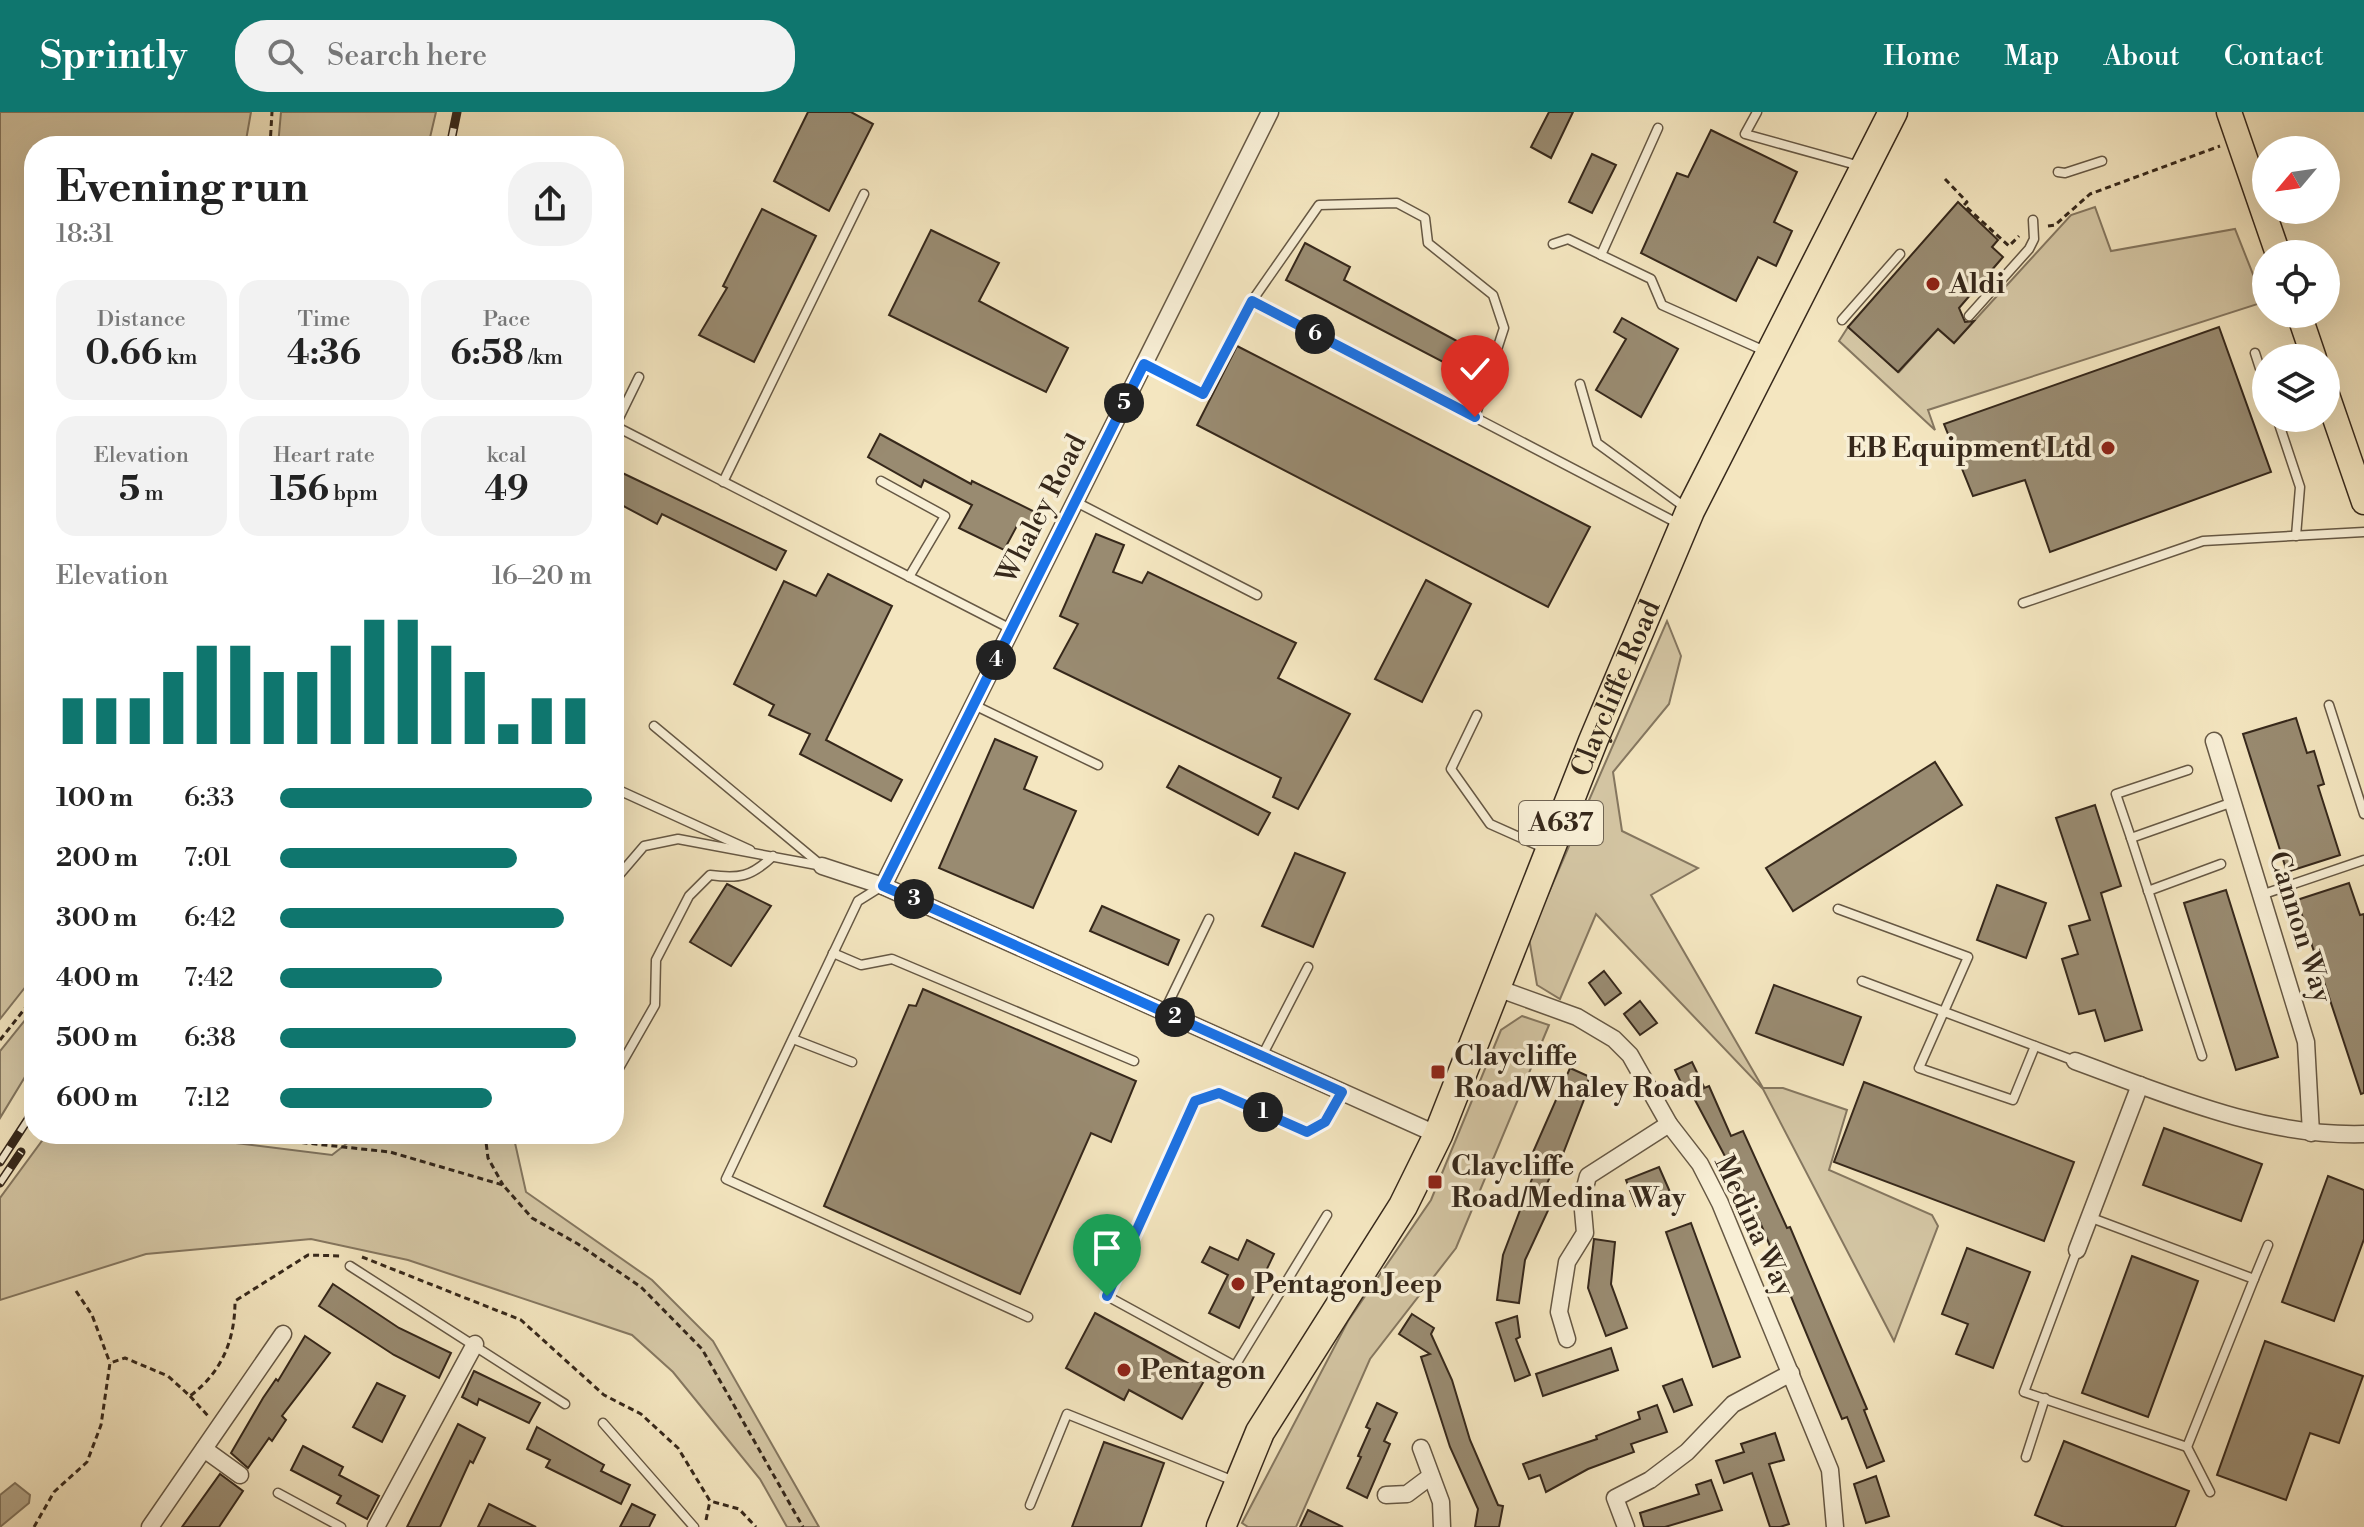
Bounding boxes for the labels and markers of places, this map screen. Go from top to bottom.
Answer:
place label: Aldi [1948,267,2005,302]
marker: Aldi [1924,275,1942,293]
pin: 6 [1295,314,1335,354]
pin [1441,335,1509,417]
pin: 5 [1104,383,1144,423]
place label: EB Equipment Ltd [1846,431,2092,466]
marker: EB Equipment Ltd [2099,439,2117,457]
pin: 4 [976,640,1016,680]
pin: 3 [894,879,934,919]
pin: 2 [1155,997,1195,1037]
place label: Claycliffe Road/Whaley Road [1454,1039,1703,1106]
marker: Claycliffe Road/Whaley Road [1429,1063,1447,1081]
pin: 1 [1243,1092,1283,1132]
place label: Claycliffe Road/Medina Way [1451,1149,1687,1216]
marker: Claycliffe Road/Medina Way [1426,1173,1444,1191]
pin [1073,1214,1141,1296]
place label: Pentagon Jeep [1254,1267,1443,1302]
marker: Pentagon Jeep [1229,1275,1247,1293]
place label: Pentagon [1140,1353,1266,1388]
marker: Pentagon [1115,1361,1133,1379]

